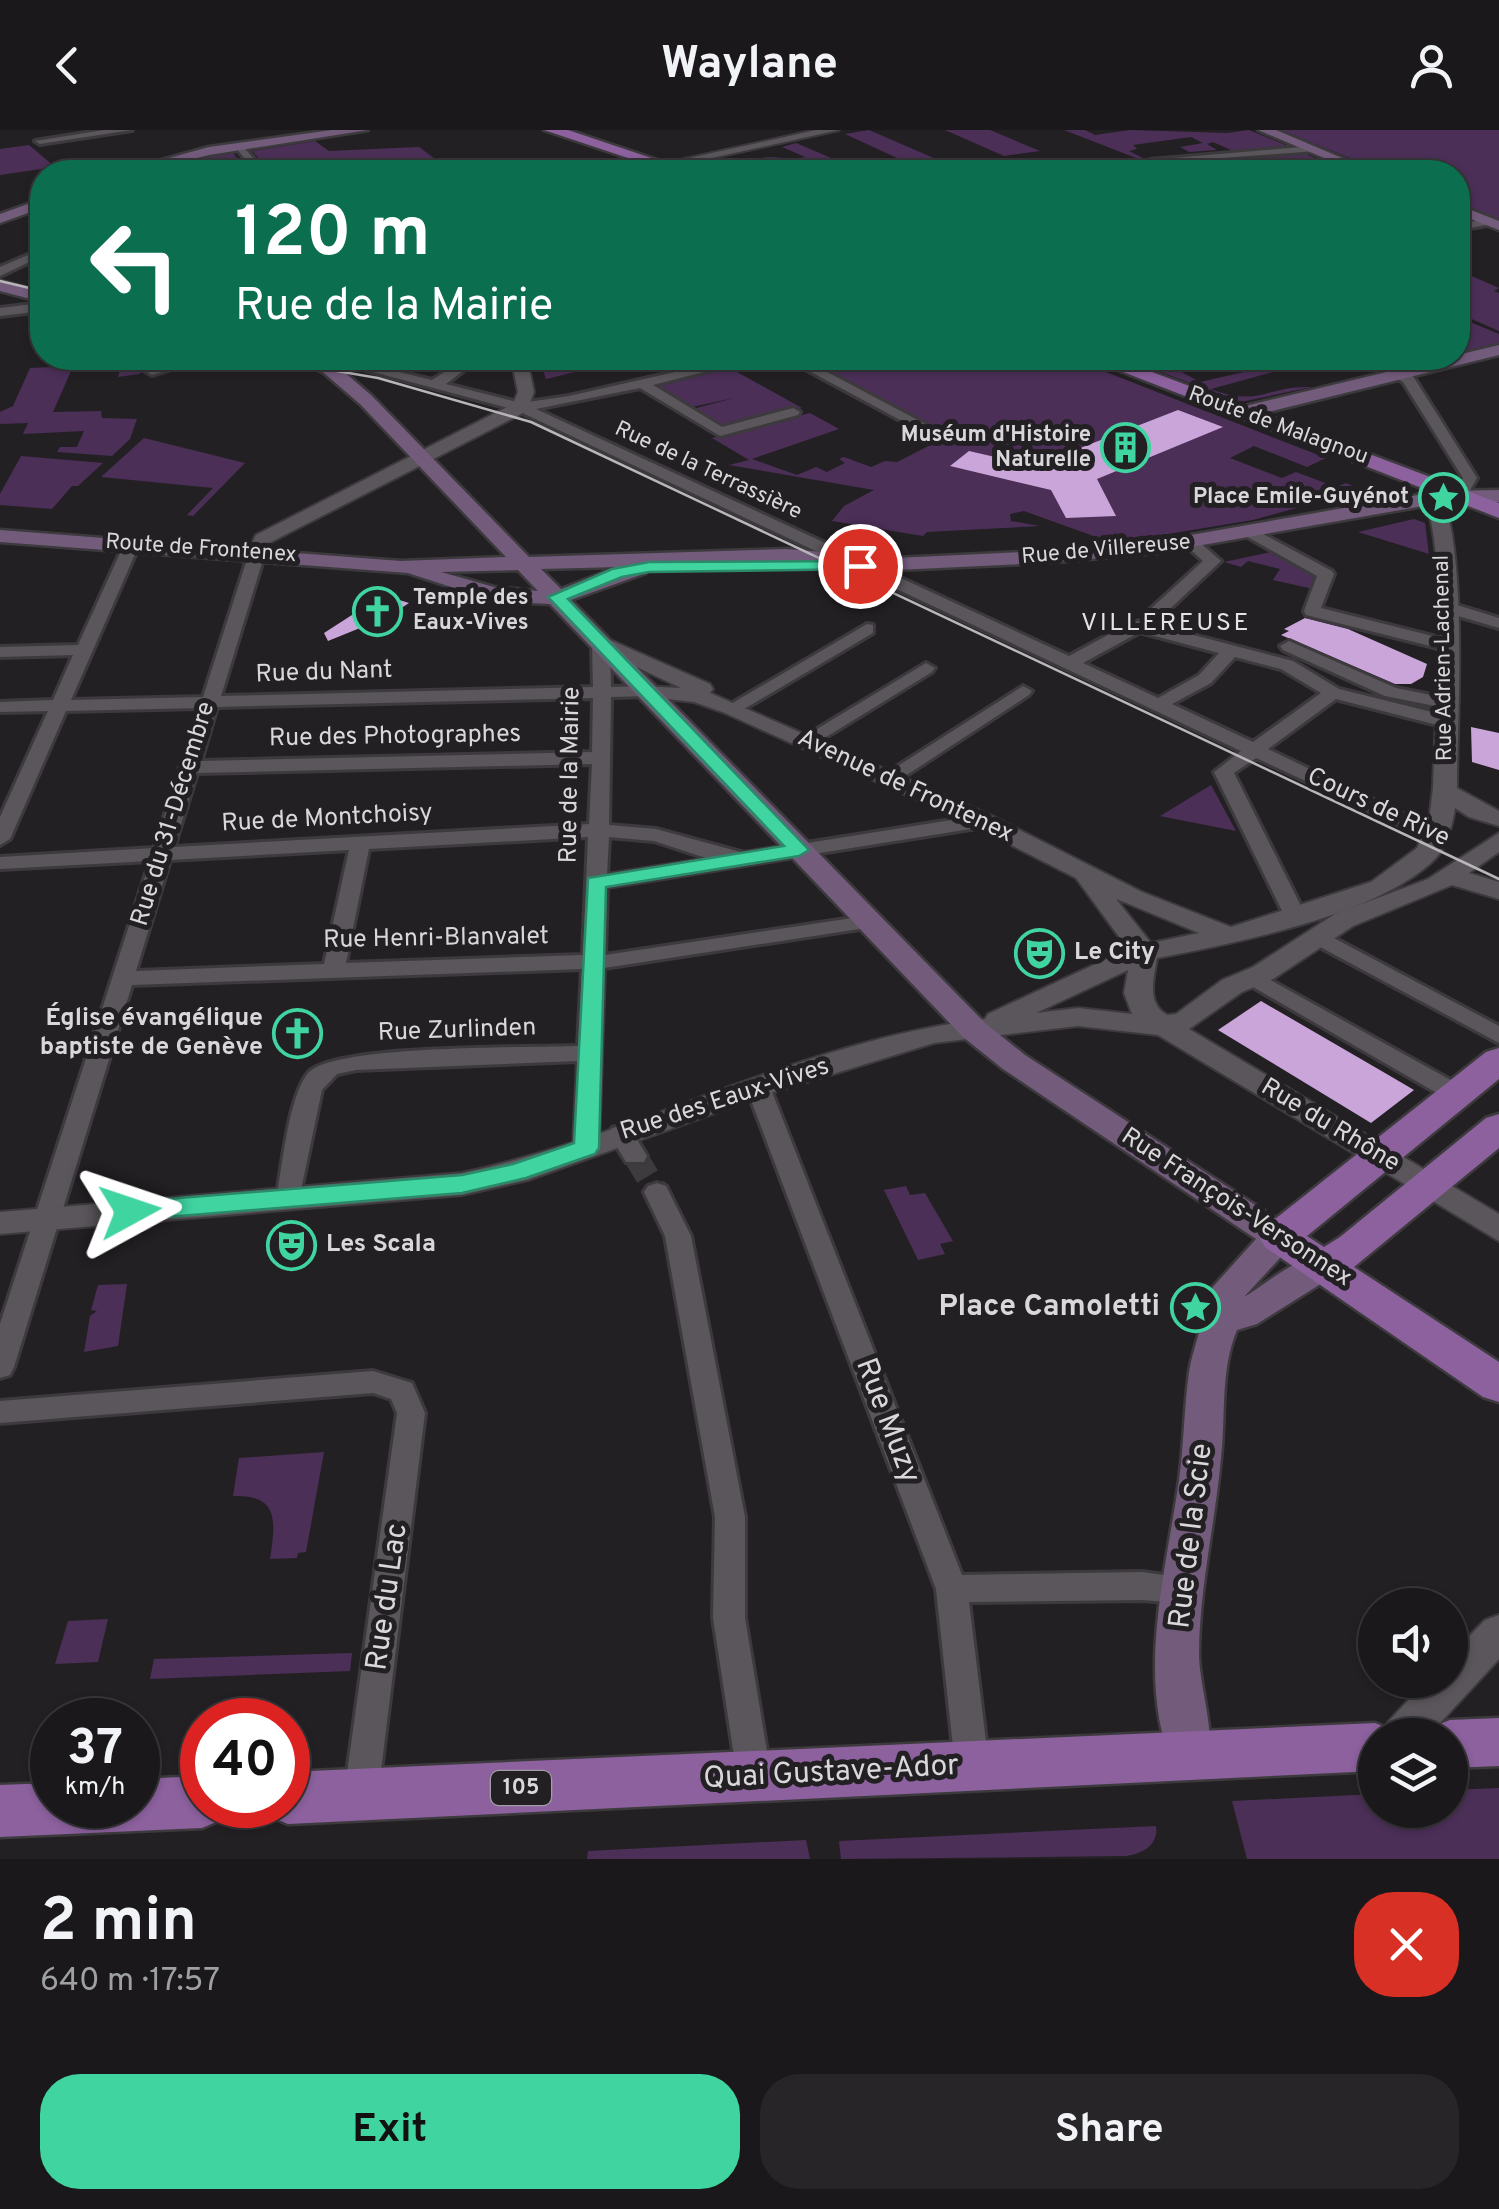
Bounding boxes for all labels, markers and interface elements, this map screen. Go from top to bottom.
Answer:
text: Waylane [661,37,838,94]
icon: back [40,38,95,93]
icon: person [1404,38,1459,93]
text: 120 m [235,192,431,281]
icon: left [70,200,200,330]
text: Rue de la Mairie [235,279,553,336]
street label: Route de Malagnou [1184,381,1372,471]
street label: Rue de la Terrassière [610,416,806,526]
place label: Muséum d'Histoire Naturelle [901,422,1091,474]
building icon: Muséum d'Histoire Naturelle [1100,422,1152,474]
place icon: Place Emile-Guyénot [1418,471,1470,523]
place label: Place Emile-Guyénot [1193,484,1409,511]
pin [818,524,903,609]
street label: Route de Frontenex [105,529,297,569]
street label: Rue de Villereuse [1020,529,1192,571]
icon: arrive [833,539,888,594]
street label: Rue Adrien-Lachenal [1429,554,1459,762]
church icon: Temple des Eaux-Vives [352,585,404,637]
place label: Temple des Eaux-Vives [413,585,529,637]
district label: VILLEREUSE [1081,608,1251,640]
street label: Rue du Nant [255,655,393,691]
street label: Rue de la Mairie [553,686,589,864]
street label: Rue du 31-Décembre [125,698,223,930]
street label: Rue des Photographes [269,719,521,755]
street label: Avenue de Frontenex [792,723,1018,851]
street label: Cours de Rive [1301,761,1455,855]
street label: Rue de Montchoisy [221,797,433,841]
street label: Rue Henri-Blanvalet [323,921,549,957]
theatre icon: Le City [1013,927,1065,979]
place label: Le City [1074,937,1155,969]
place label: Église évangélique baptiste de Genève [40,1002,263,1064]
church icon: Église évangélique baptiste de Genève [272,1007,324,1059]
street label: Rue Zurlinden [377,1012,537,1050]
street label: Rue des Eaux-Vives [616,1051,834,1149]
street label: Rue du Rhône [1255,1072,1405,1180]
street label: Rue François-Versonnex [1114,1121,1358,1295]
position arrow [78,1159,182,1263]
theatre icon: Les Scala [265,1219,317,1271]
place label: Les Scala [326,1229,436,1261]
place icon: Place Camoletti [1169,1281,1221,1333]
place label: Place Camoletti [938,1289,1160,1326]
street label: Rue Muzy [846,1353,928,1489]
street label: Rue de la Scie [1162,1441,1222,1631]
street label: Rue du Lac [359,1521,417,1673]
map controls [1358,1588,1468,1828]
button: sound [1358,1588,1468,1698]
speed limit sign: 40 [180,1698,310,1828]
button: layers [1358,1718,1468,1828]
text: 37 [67,1719,123,1782]
street label: Quai Gustave-Ador [702,1748,960,1798]
road number: 105 [491,1771,551,1805]
text: km/h [65,1772,125,1804]
text: 2 min [40,1886,197,1962]
button: close [1354,1892,1459,1997]
text: 640 m · 17:57 [40,1962,220,2002]
button: Exit [40,2074,740,2189]
button: Share [760,2074,1459,2189]

